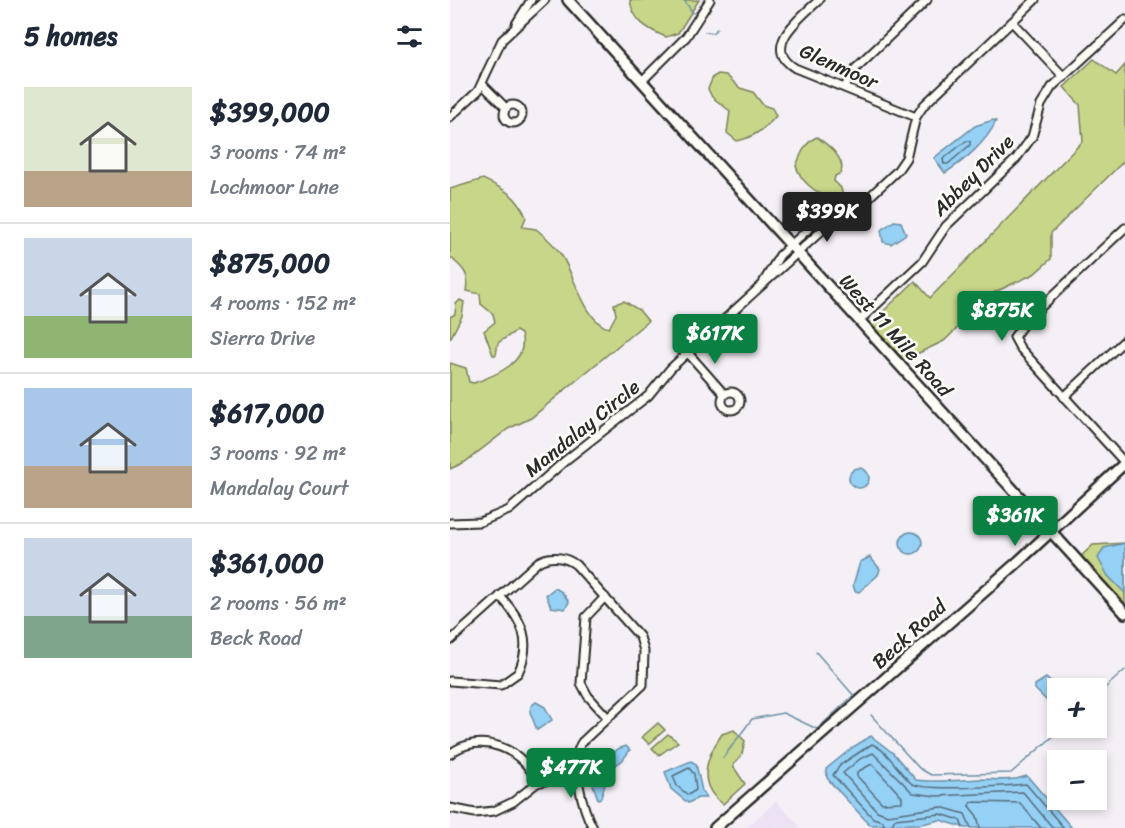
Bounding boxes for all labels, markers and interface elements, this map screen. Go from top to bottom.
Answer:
text: 5 homes [24,13,117,59]
icon: filters [393,20,426,53]
street label: Glenmoor [794,34,885,100]
text: $399,000 [210,89,330,135]
icon: home [72,111,144,183]
street label: Abbey Drive [923,126,1023,226]
text: 3 rooms · 74 m² [210,135,346,170]
text: Lochmoor Lane [210,170,339,205]
pin: $399K [785,192,869,243]
text: $399K [796,194,858,229]
text: $875,000 [210,240,330,286]
icon: home [72,262,144,334]
street label: West 11 Mile Road [830,265,962,406]
text: 4 rooms · 152 m² [210,286,356,321]
pin: $875K [960,291,1044,342]
text: $875K [971,293,1033,328]
pin: $617K [673,314,757,365]
text: $617K [687,316,743,351]
text: Sierra Drive [210,321,315,356]
street label: Mandalay Circle [516,370,648,486]
text: $617,000 [210,390,325,436]
icon: home [72,412,144,484]
text: 3 rooms · 92 m² [210,436,346,471]
text: Mandalay Court [210,471,349,506]
pin: $361K [973,496,1057,547]
text: $361K [987,498,1043,533]
text: $361,000 [210,540,324,586]
icon: home [72,562,144,634]
text: 2 rooms · 56 m² [210,586,347,621]
street label: Beck Road [864,590,956,678]
text: Beck Road [210,621,302,656]
map controls [1047,678,1107,810]
button: + [1047,678,1107,738]
pin: $477K [529,748,613,799]
text: $477K [541,750,601,785]
button: − [1047,750,1107,810]

